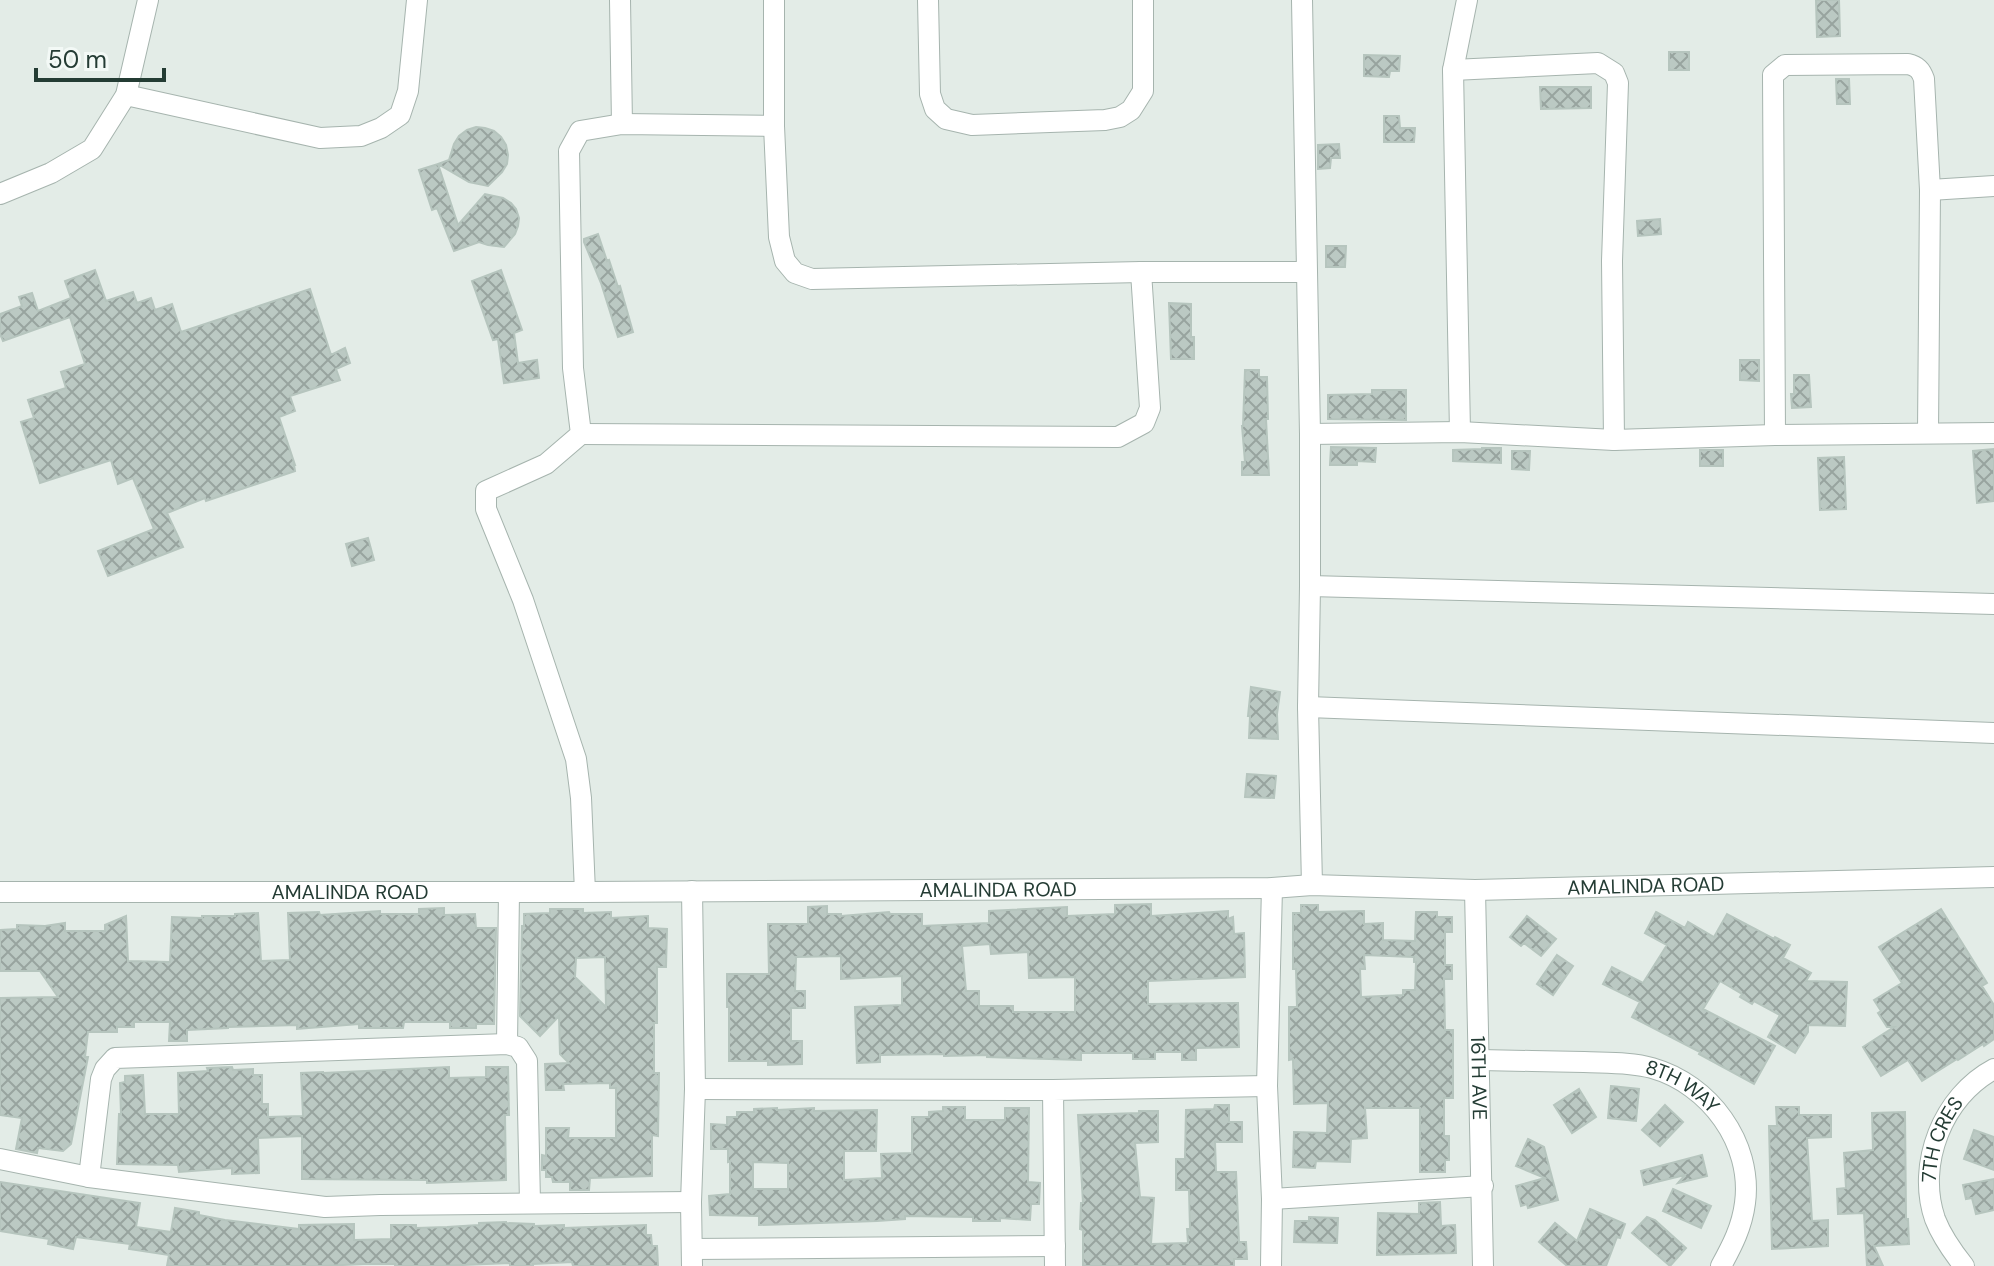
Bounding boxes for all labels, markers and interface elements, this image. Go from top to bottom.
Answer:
scale bar [36,32,164,82]
text: 50 m [48,44,107,75]
street label: AMALINDA ROAD [1567,871,1725,901]
street label: AMALINDA ROAD [919,876,1077,903]
street label: AMALINDA ROAD [271,879,429,905]
street label: 16TH AVE [1465,1036,1493,1120]
street label: 8TH WAY [1643,1054,1726,1119]
street label: 7TH CRES [1916,1091,1969,1183]

